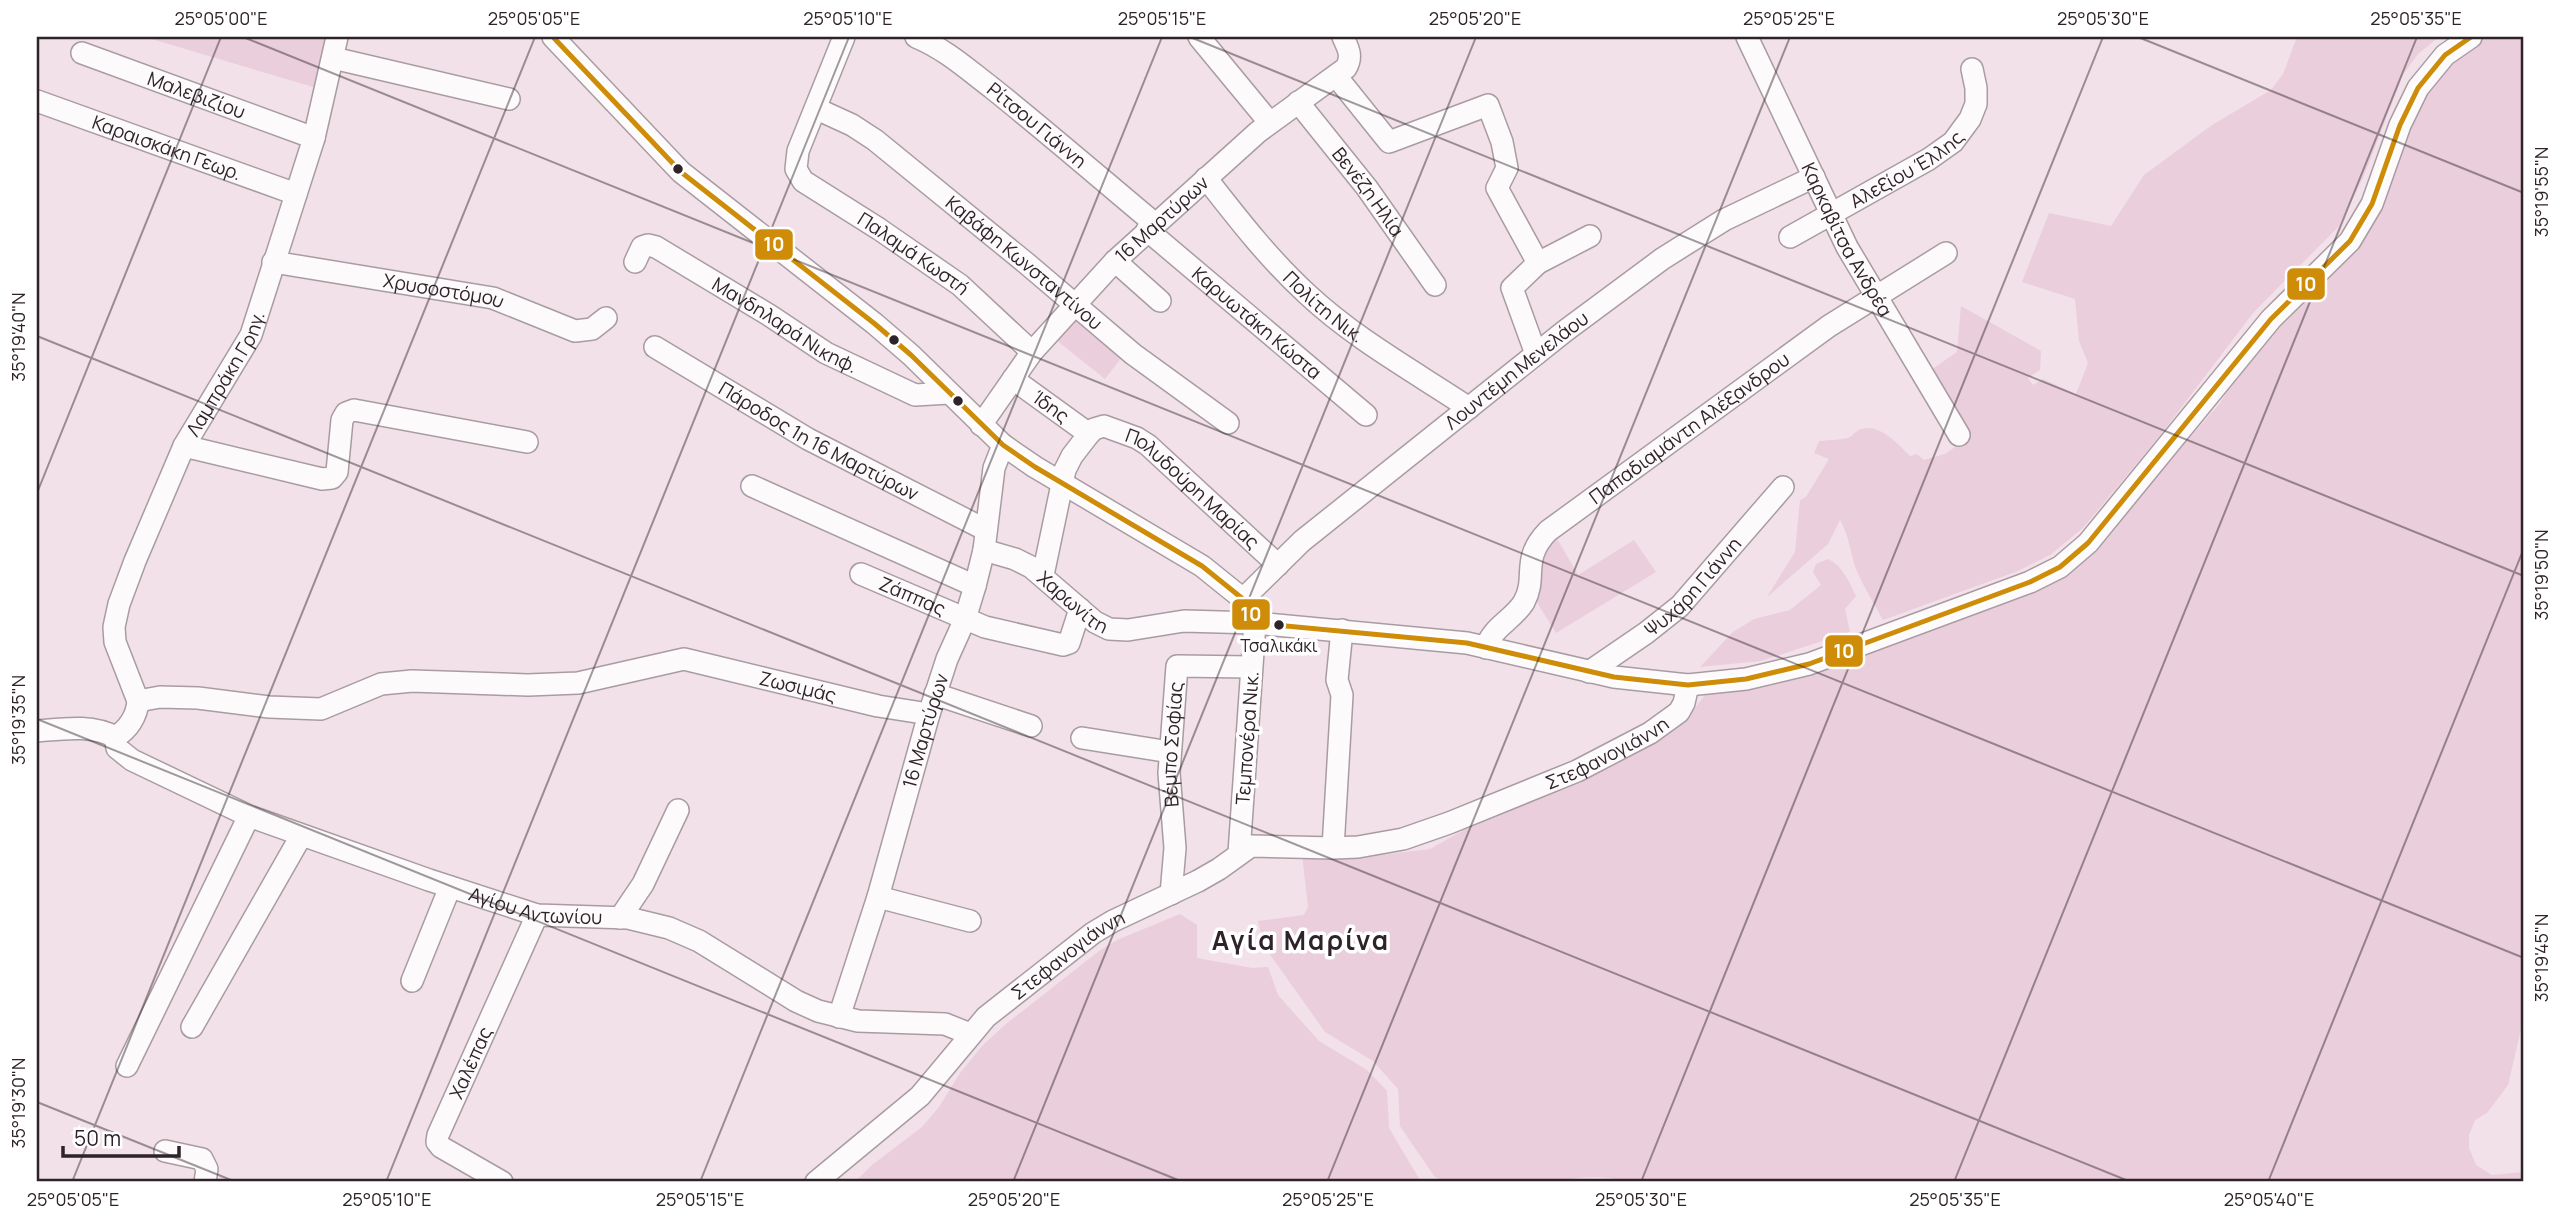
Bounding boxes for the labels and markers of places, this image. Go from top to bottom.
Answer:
unlabelled marker [671,162,685,176]
unlabelled marker [887,333,901,347]
unlabelled marker [951,394,965,408]
marker: Τσαλικάκι [1272,618,1286,632]
place label: Τσαλικάκι [1240,634,1318,657]

